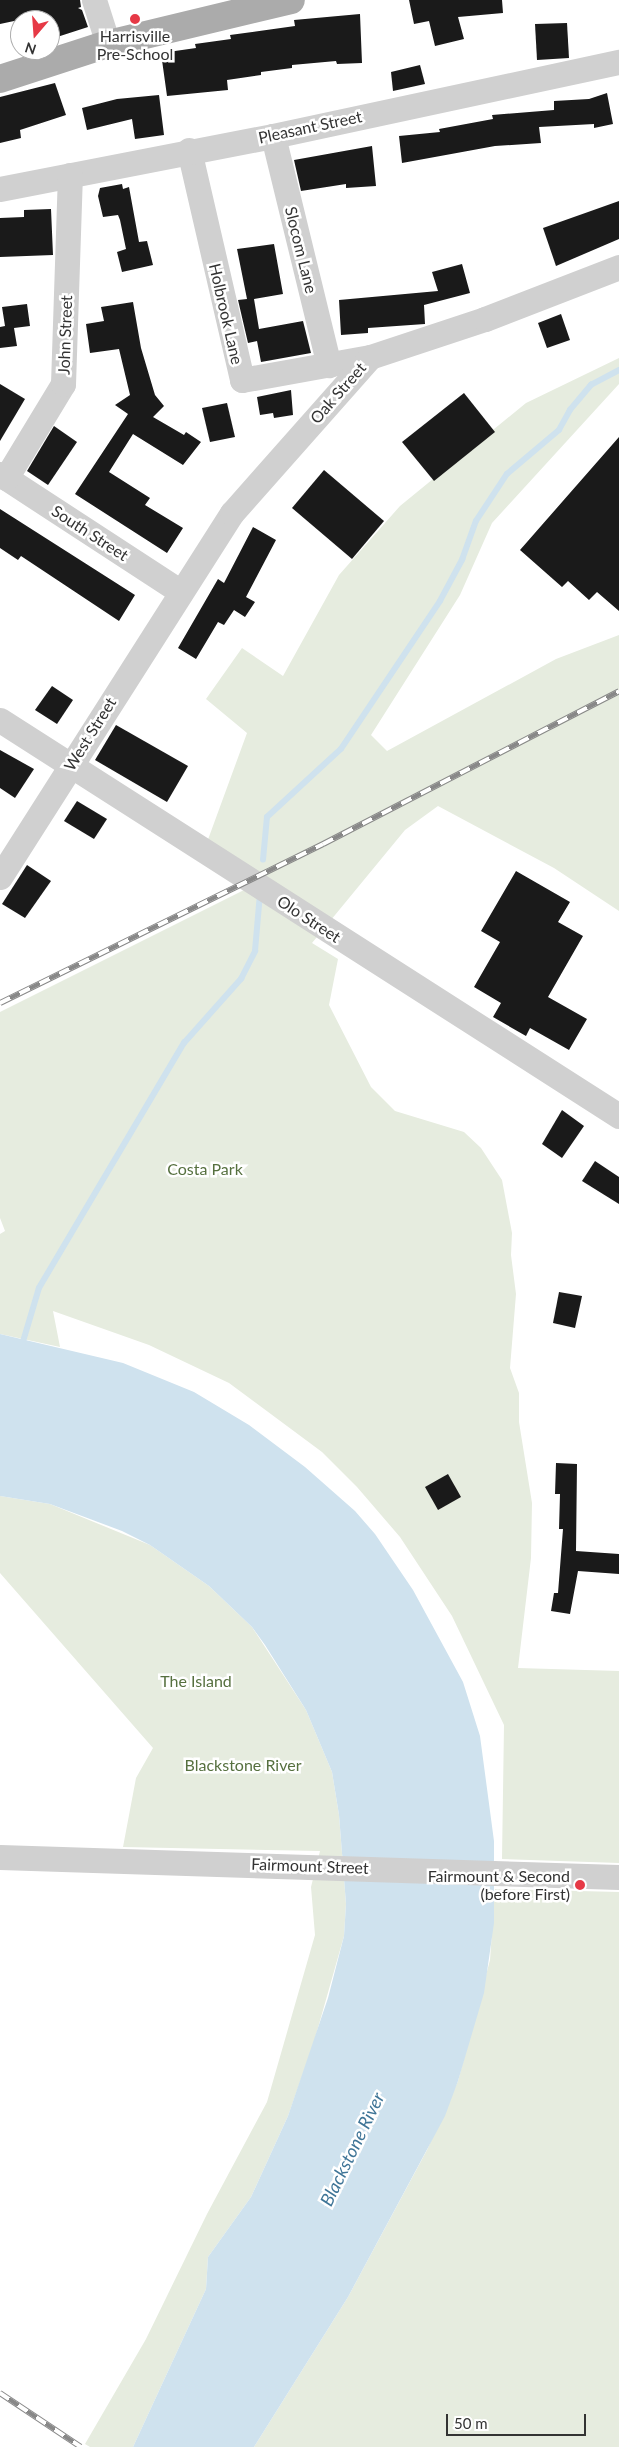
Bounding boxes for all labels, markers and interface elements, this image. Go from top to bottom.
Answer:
north arrow [10,10,60,60]
marker: Harrisville Pre-School [129,13,141,25]
place label: Harrisville Pre-School [97,26,173,64]
text: N [23,39,38,59]
street label: Pleasant Street [256,107,364,147]
street label: Slocom Lane [281,205,321,295]
street label: Holbrook Lane [205,262,247,366]
street label: John Street [54,295,76,375]
street label: Oak Street [306,358,370,428]
street label: South Street [48,501,132,565]
street label: West Street [60,694,120,774]
street label: Olo Street [274,891,344,947]
park label: Costa Park [167,1159,243,1179]
park label: The Island [160,1671,232,1691]
park label: Blackstone River [185,1755,301,1775]
street label: Fairmount Street [251,1854,369,1878]
place label: Fairmount & Second (before First) [428,1866,570,1904]
marker: Fairmount & Second (before First) [574,1879,586,1891]
water label: Blackstone River [315,2089,389,2209]
scale bar [449,2404,589,2436]
text: 50 m [454,2414,488,2432]

